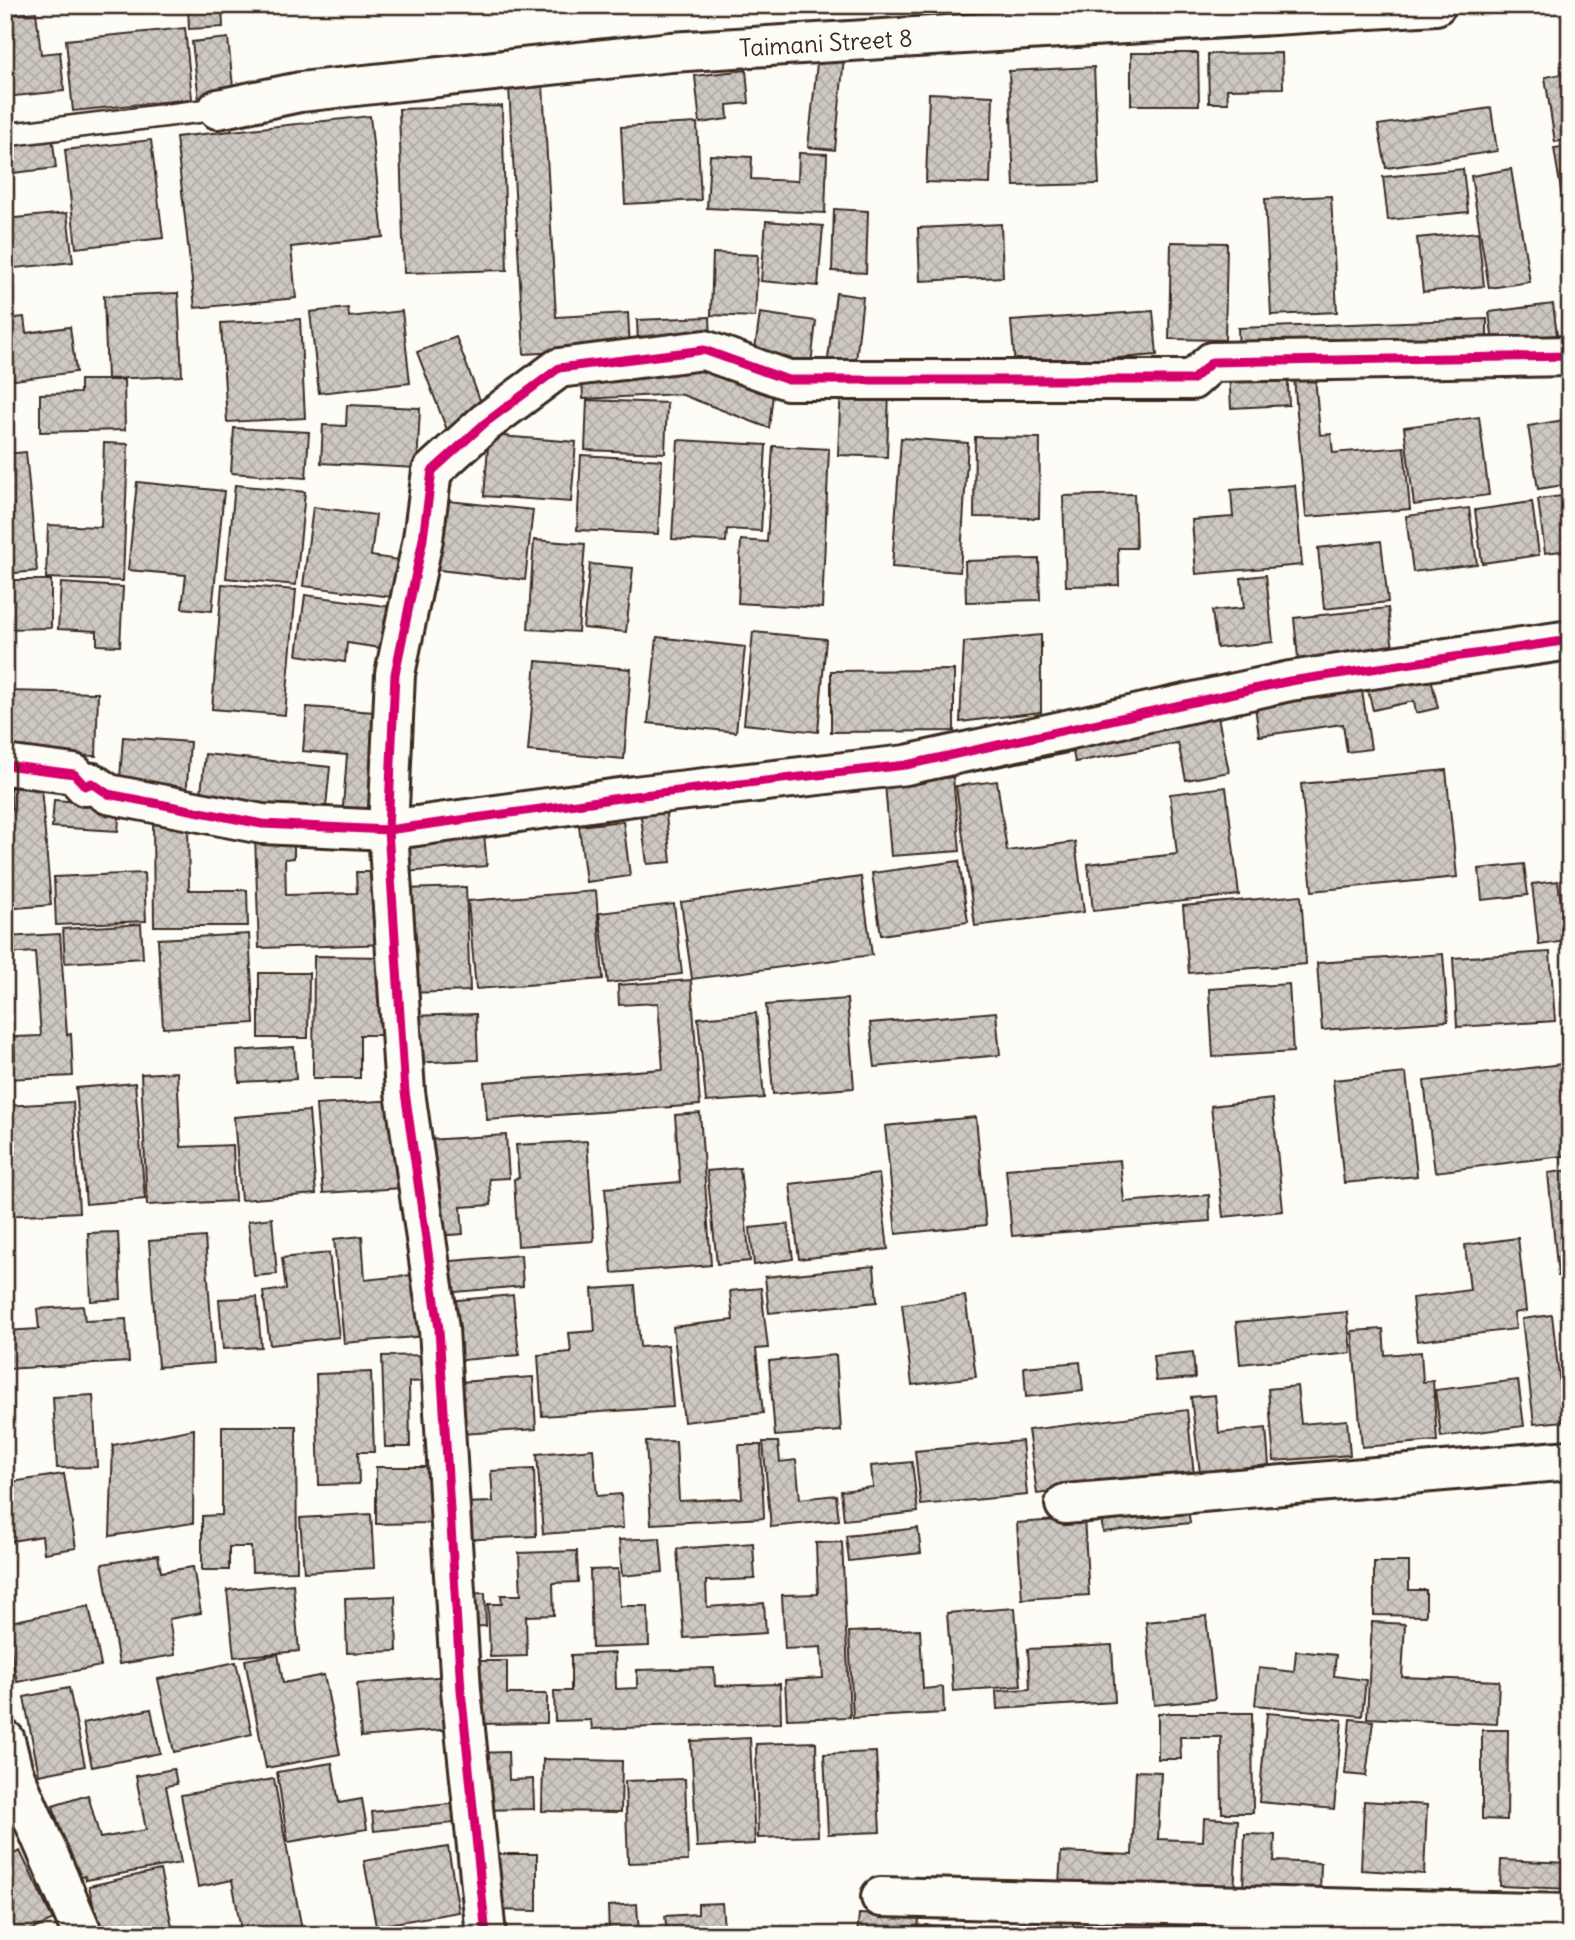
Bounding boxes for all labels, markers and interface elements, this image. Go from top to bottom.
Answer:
street label: Taimani Street 8 [738,22,913,63]

